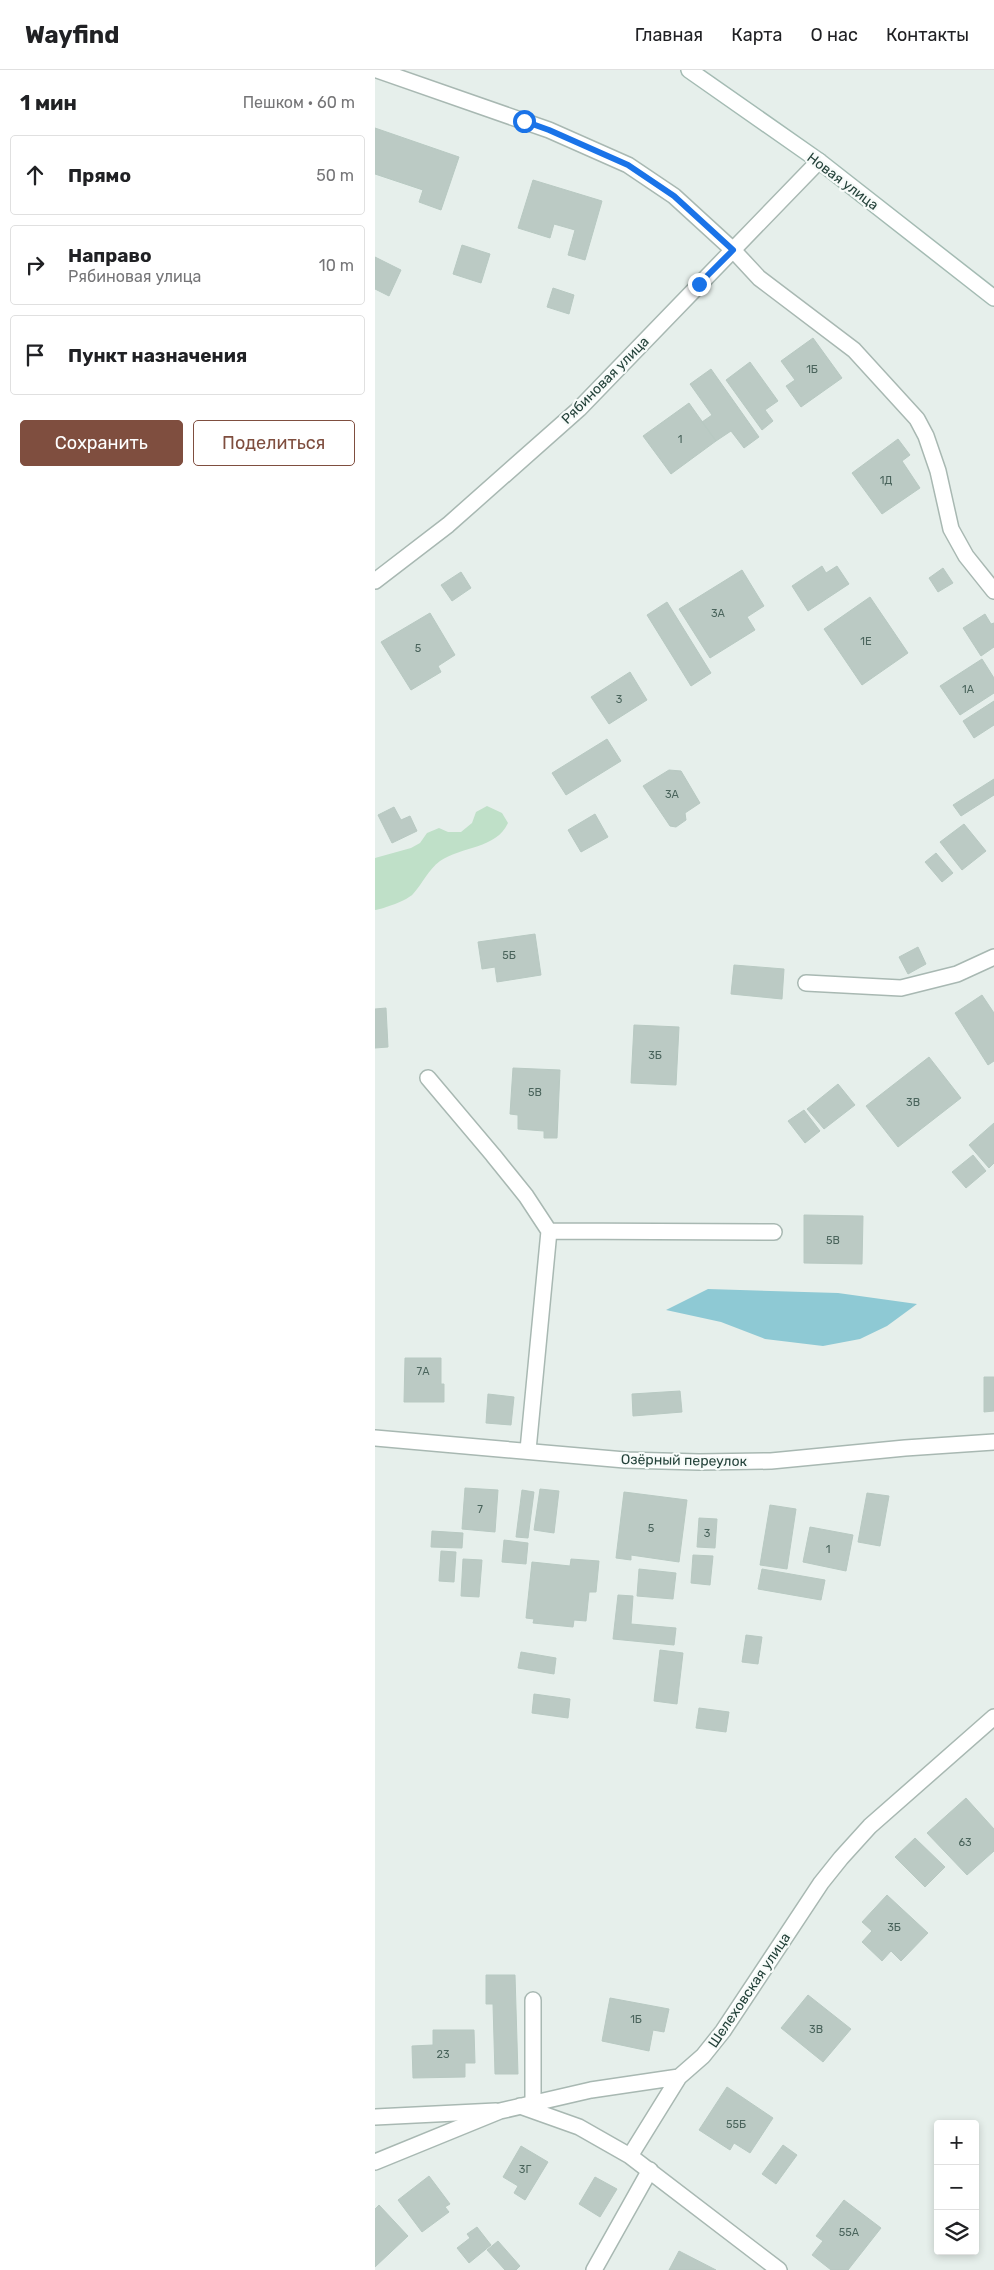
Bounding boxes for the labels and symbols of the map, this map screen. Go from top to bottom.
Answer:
route start [513,110,536,133]
street label: Новая улица [804,149,882,214]
route end [688,273,711,296]
street label: Рябиновая улица [558,333,653,428]
house number: 1Б [806,363,818,376]
house number: 1 [678,433,682,446]
house number: 1Д [880,474,892,487]
house number: 3А [711,607,726,620]
house number: 1Е [860,635,872,648]
house number: 5 [415,642,422,655]
house number: 1А [962,683,975,696]
house number: 3 [616,693,623,706]
house number: 3А [665,788,680,801]
house number: 5Б [502,949,516,962]
house number: 3Б [648,1049,662,1062]
house number: 5В [528,1086,542,1099]
house number: 3В [906,1096,920,1109]
house number: 5В [826,1234,840,1247]
house number: 7А [416,1365,430,1378]
street label: Озёрный переулок [621,1451,748,1470]
house number: 7 [477,1503,483,1516]
house number: 5 [648,1522,655,1535]
house number: 3 [704,1527,711,1540]
house number: 1 [826,1543,830,1556]
house number: 63 [958,1836,972,1849]
house number: 3Б [887,1921,901,1934]
street label: Шелеховская улица [705,1930,794,2051]
house number: 1Б [630,2013,642,2026]
house number: 3В [809,2023,823,2036]
house number: 23 [436,2048,450,2061]
house number: 55Б [726,2118,746,2131]
house number: 3Г [519,2163,531,2176]
house number: 55А [839,2226,860,2239]

